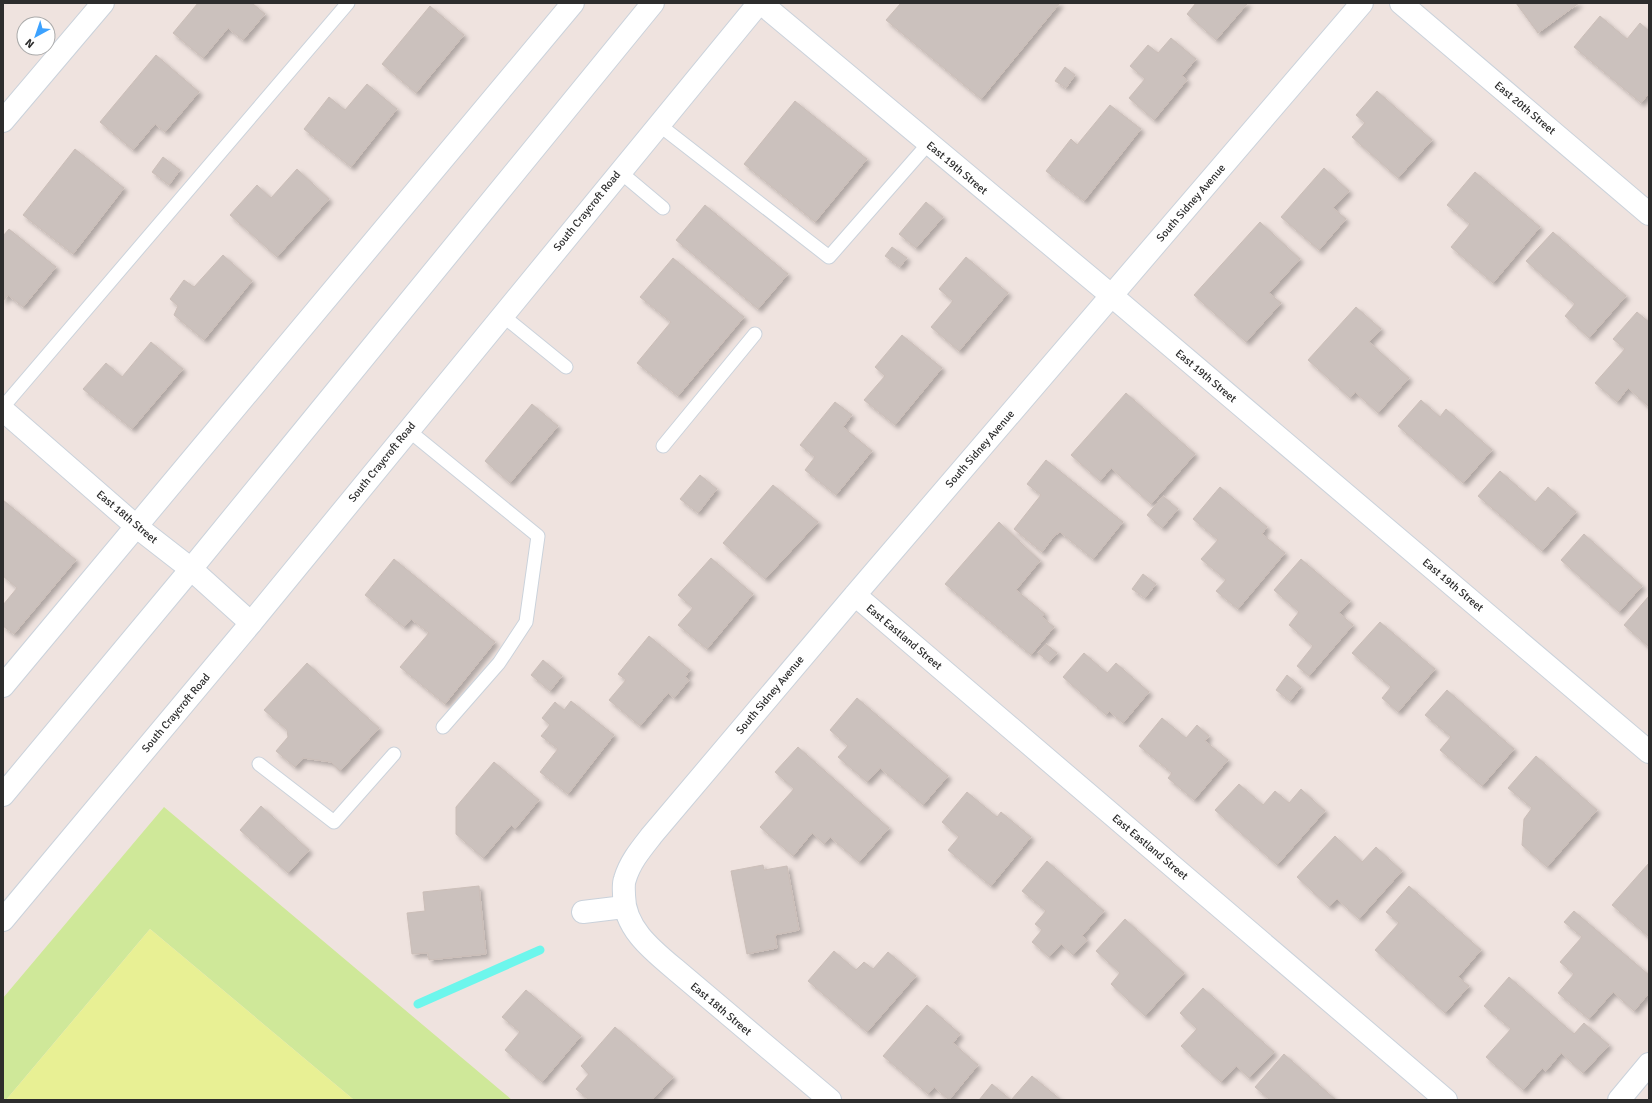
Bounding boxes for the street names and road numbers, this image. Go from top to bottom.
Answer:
street label: East 20th Street [1492,79,1558,137]
street label: East 19th Street [924,139,990,197]
street label: South Sidney Avenue [1154,162,1228,244]
street label: South Craycroft Road [551,168,623,254]
street label: East 19th Street [1173,347,1239,405]
street label: South Sidney Avenue [943,408,1017,490]
street label: South Craycroft Road [346,419,418,505]
street label: East 18th Street [94,488,160,546]
street label: East 19th Street [1420,556,1486,614]
street label: East Eastland Street [863,602,945,673]
street label: South Sidney Avenue [733,653,807,737]
street label: South Craycroft Road [139,671,213,755]
street label: East Eastland Street [1109,812,1191,883]
street label: East 18th Street [688,980,754,1038]

